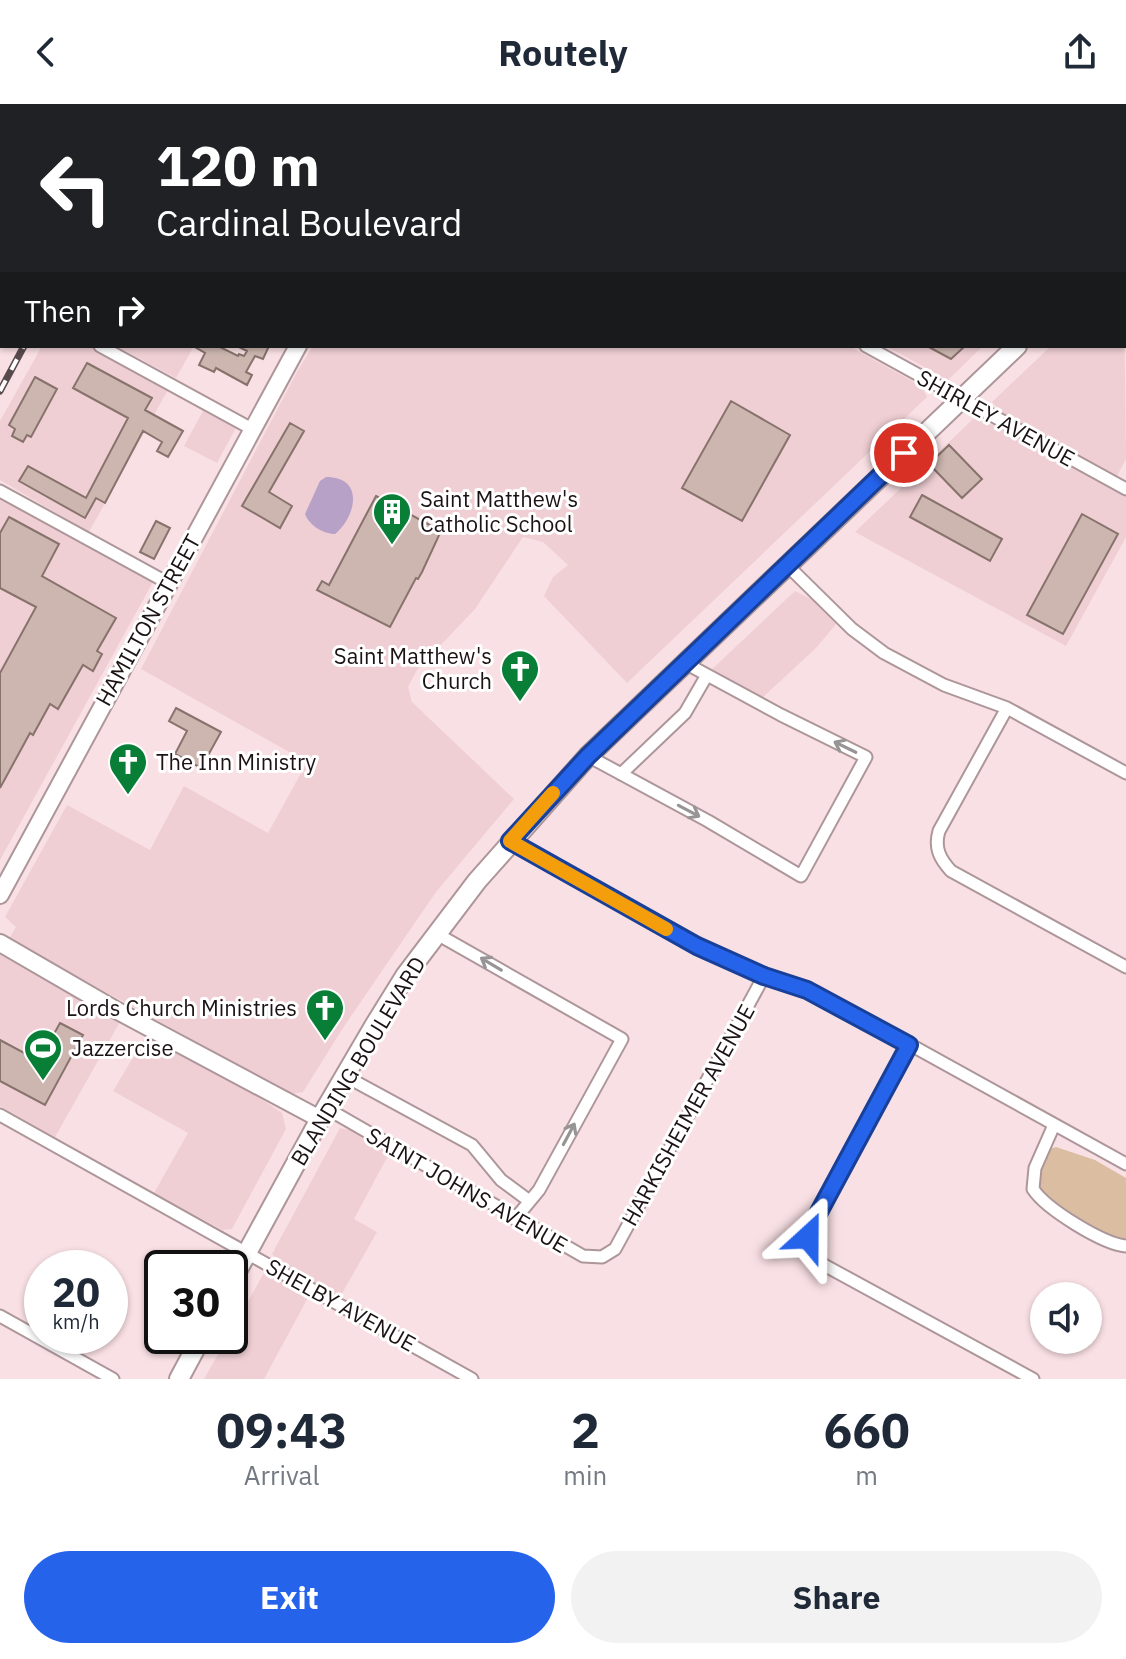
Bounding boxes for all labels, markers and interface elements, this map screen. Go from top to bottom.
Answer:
text: Routely [498,29,628,76]
icon: back [24,30,68,74]
icon: share [1058,30,1102,74]
text: 120 m [156,129,320,201]
icon: left [24,136,128,240]
text: Cardinal Boulevard [156,199,462,246]
icon: right [108,288,152,332]
text: Then [24,291,92,330]
street label: SHIRLEY AVENUE [912,362,1080,473]
pin [870,419,938,487]
icon: arrive [882,431,926,475]
place label: Saint Matthew's Catholic School [420,484,578,538]
building icon: Saint Matthew's Catholic School [371,491,413,546]
street label: HAMILTON STREET [88,529,207,711]
place label: Saint Matthew's Church [334,641,492,695]
church icon: Saint Matthew's Church [499,648,541,703]
one-way arrow [834,738,858,754]
church icon: The Inn Ministry [107,741,149,796]
place label: The Inn Ministry [156,747,316,776]
one-way arrow [677,804,701,819]
street label: BLANDING BOULEVARD [284,951,432,1171]
one-way arrow [480,956,503,972]
church icon: Lords Church Ministries [304,987,346,1042]
place label: Lords Church Ministries [66,993,297,1022]
street label: HARKISHEIMER AVENUE [614,999,761,1231]
sports icon: Jazzercise [22,1027,64,1082]
place label: Jazzercise [71,1033,174,1062]
street label: SAINT JOHNS AVENUE [361,1120,573,1259]
one-way arrow [562,1123,577,1147]
position arrow [766,1195,850,1279]
speed limit sign: 30 [144,1250,248,1354]
street label: SHELBY AVENUE [261,1251,421,1358]
text: 20 [52,1266,100,1318]
map controls [1030,1282,1102,1354]
button: sound [1030,1282,1102,1354]
text: km/h [52,1308,100,1335]
text: 09:43 [216,1399,347,1461]
text: 2 [571,1399,600,1461]
text: 660 [823,1399,910,1461]
text: Arrival [244,1458,320,1492]
text: min [563,1458,607,1492]
text: m [855,1458,878,1492]
button: Exit [24,1551,555,1643]
button: Share [571,1551,1102,1643]

